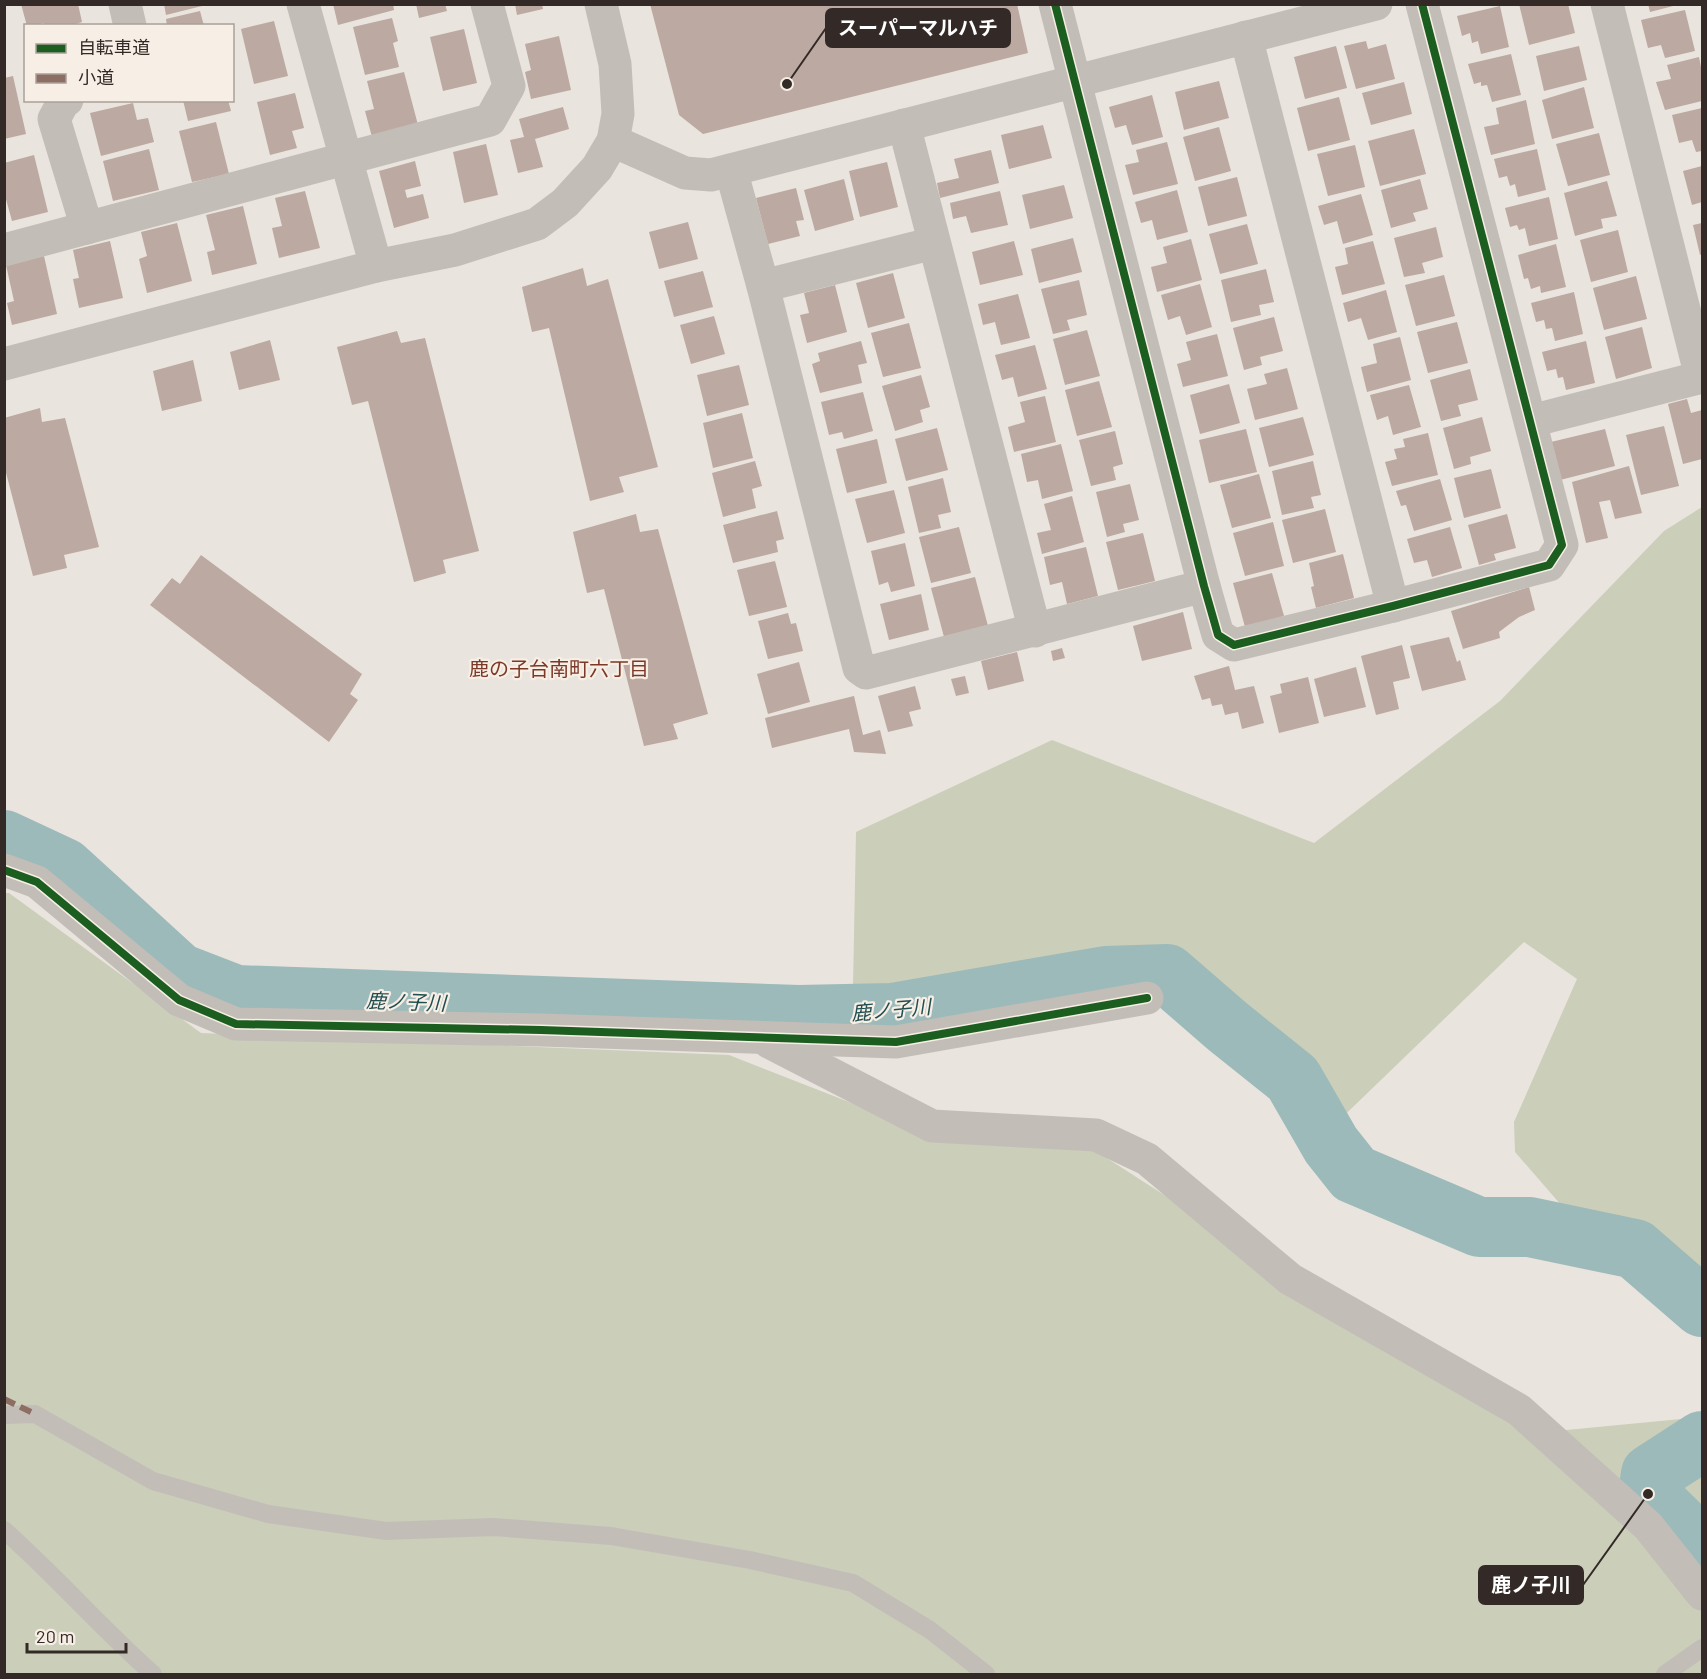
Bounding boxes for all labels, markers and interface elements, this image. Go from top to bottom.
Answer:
callout: スーパーマルハチ [826,9,1010,47]
text: スーパーマルハチ [838,15,998,39]
legend [24,24,234,102]
text: 自転車道 [78,36,150,58]
text: 小道 [78,66,114,88]
district label: 鹿の子台南町六丁目 [469,656,649,680]
water label: 鹿ノ子川 [366,988,448,1014]
water label: 鹿ノ子川 [850,993,934,1024]
callout: 鹿ノ子川 [1479,1566,1583,1604]
text: 鹿ノ子川 [1491,1572,1571,1596]
scale bar [27,1616,126,1654]
text: 20 m [36,1625,74,1647]

